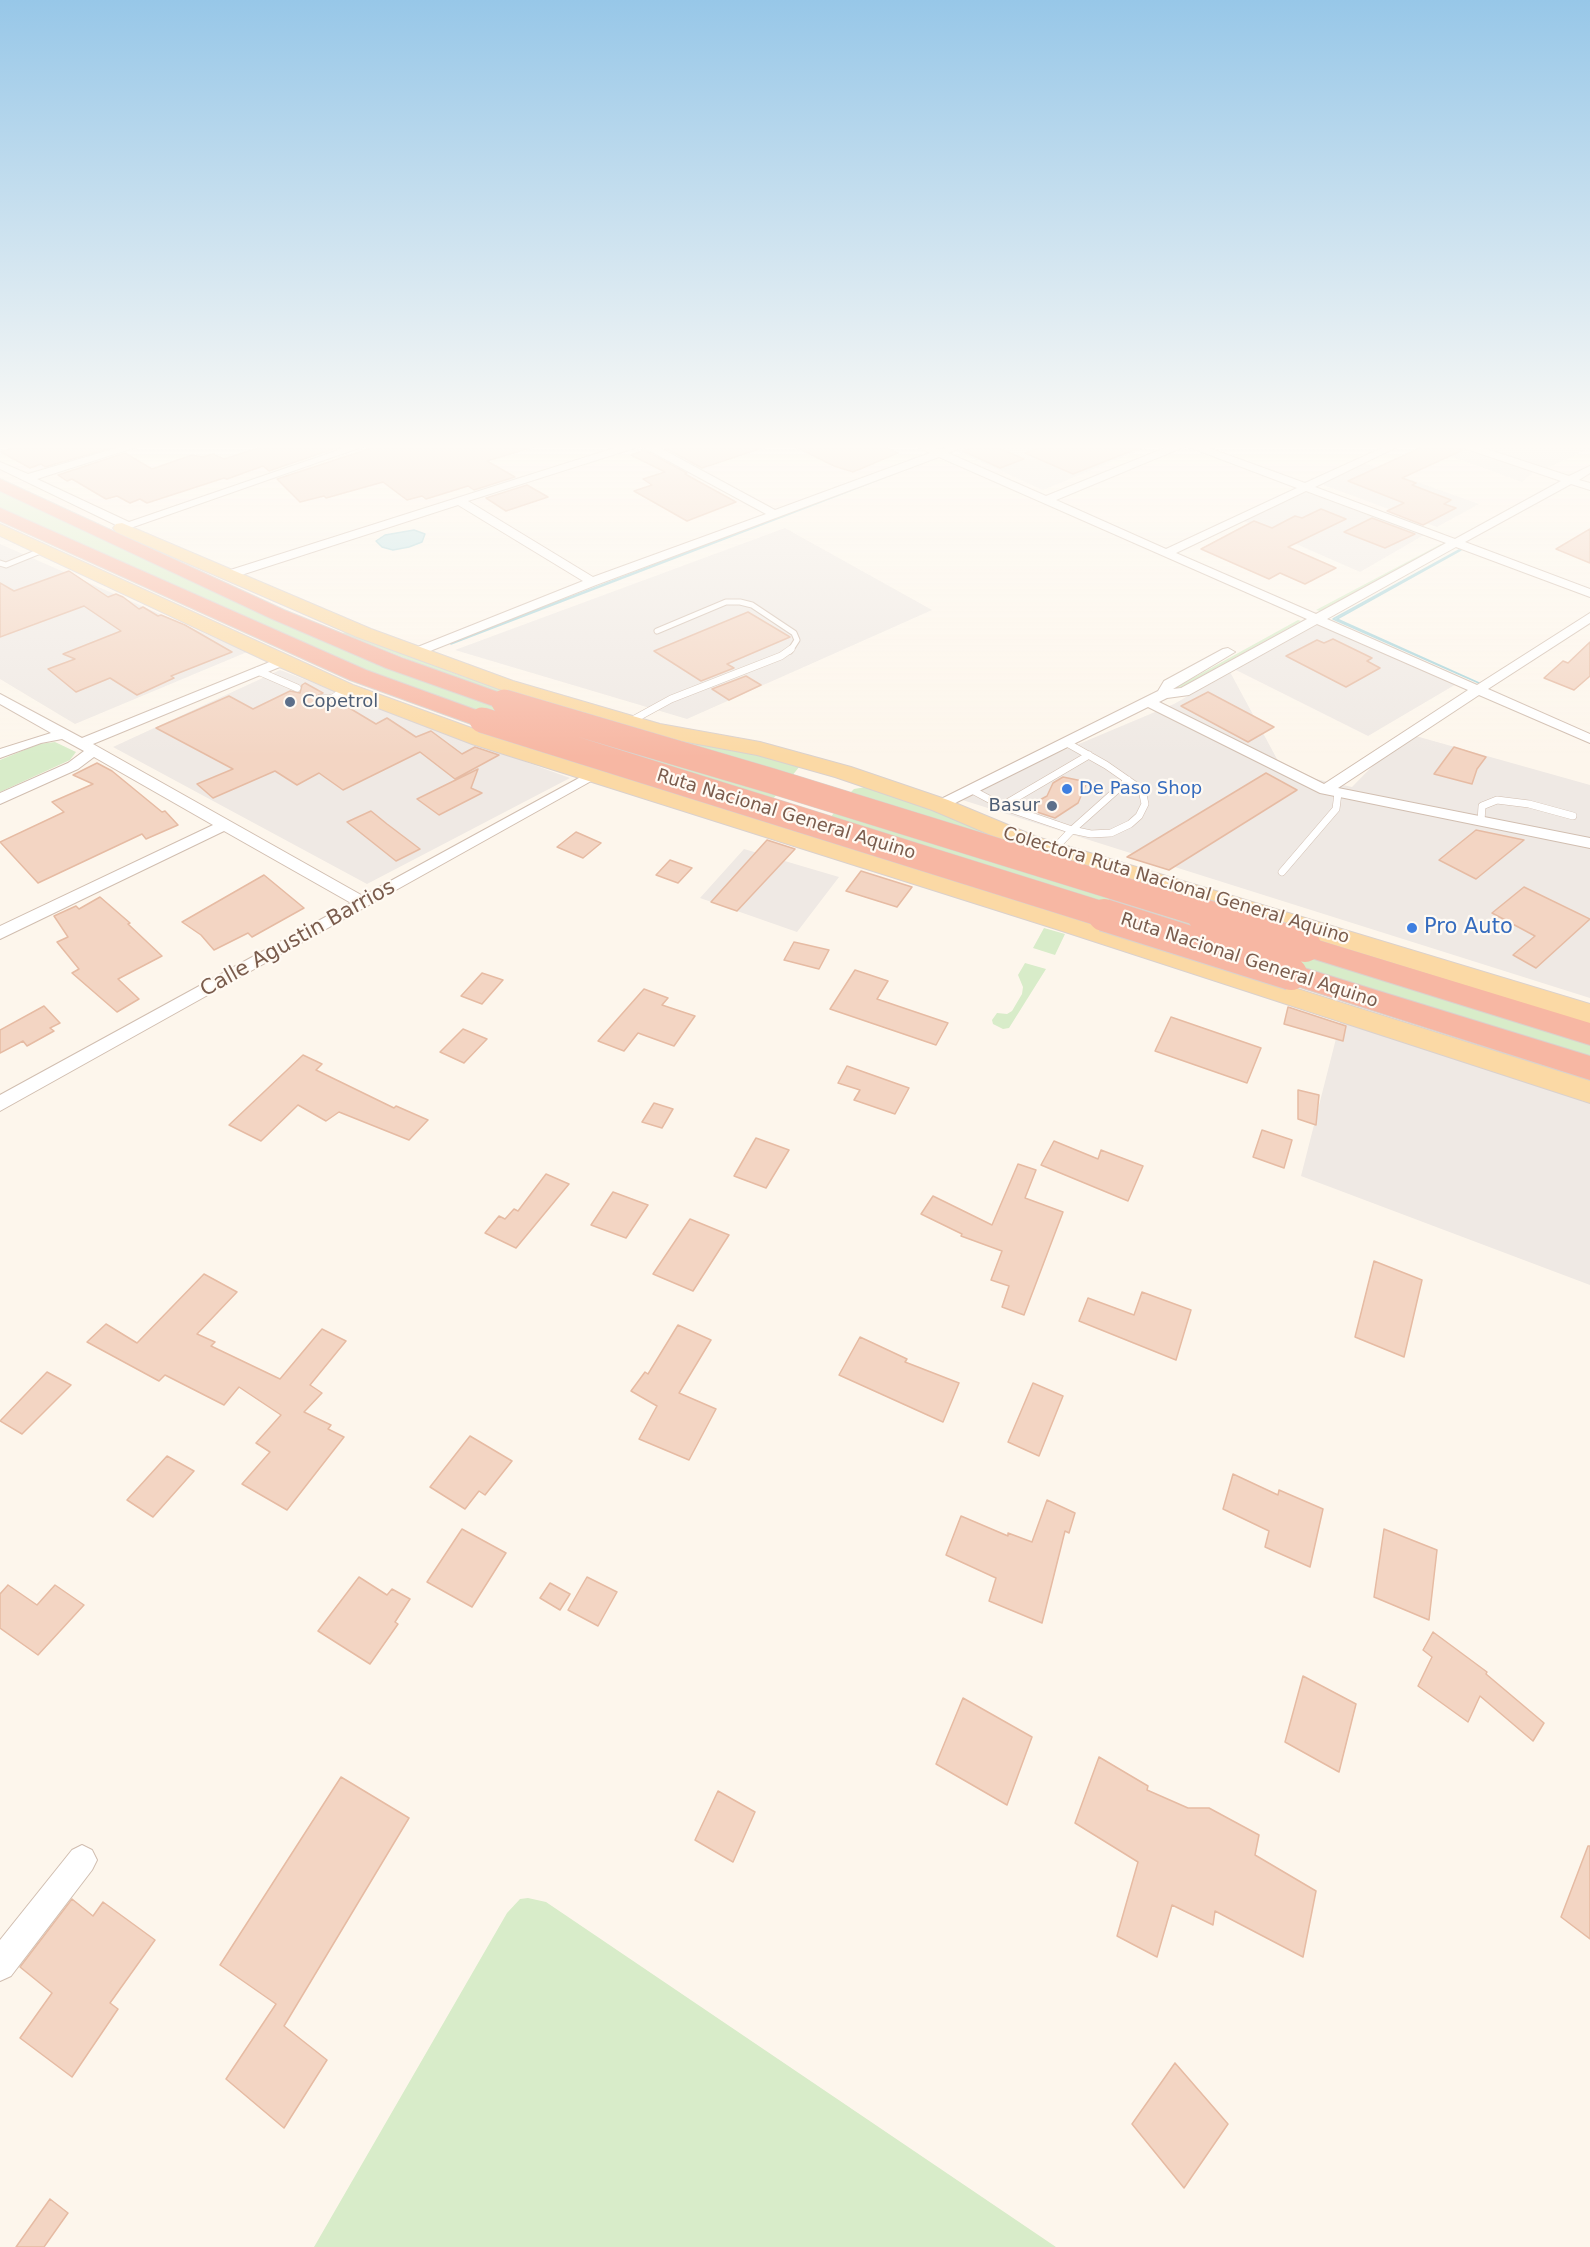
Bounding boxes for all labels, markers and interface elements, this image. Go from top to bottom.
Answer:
place label: Copetrol [302,691,378,713]
marker: Copetrol [283,695,297,709]
street label: Ruta Nacional General Aquino [654,765,918,865]
place label: De Paso Shop [1079,778,1202,800]
marker: De Paso Shop [1060,782,1074,796]
place label: Basur [988,795,1040,817]
marker: Basur [1045,799,1059,813]
street label: Colectora Ruta Nacional General Aquino [1000,823,1352,949]
street label: Calle Agustin Barrios [196,875,400,1003]
street label: Ruta Nacional General Aquino [1118,909,1380,1013]
place label: Pro Auto [1424,915,1513,941]
marker: Pro Auto [1405,921,1419,935]

